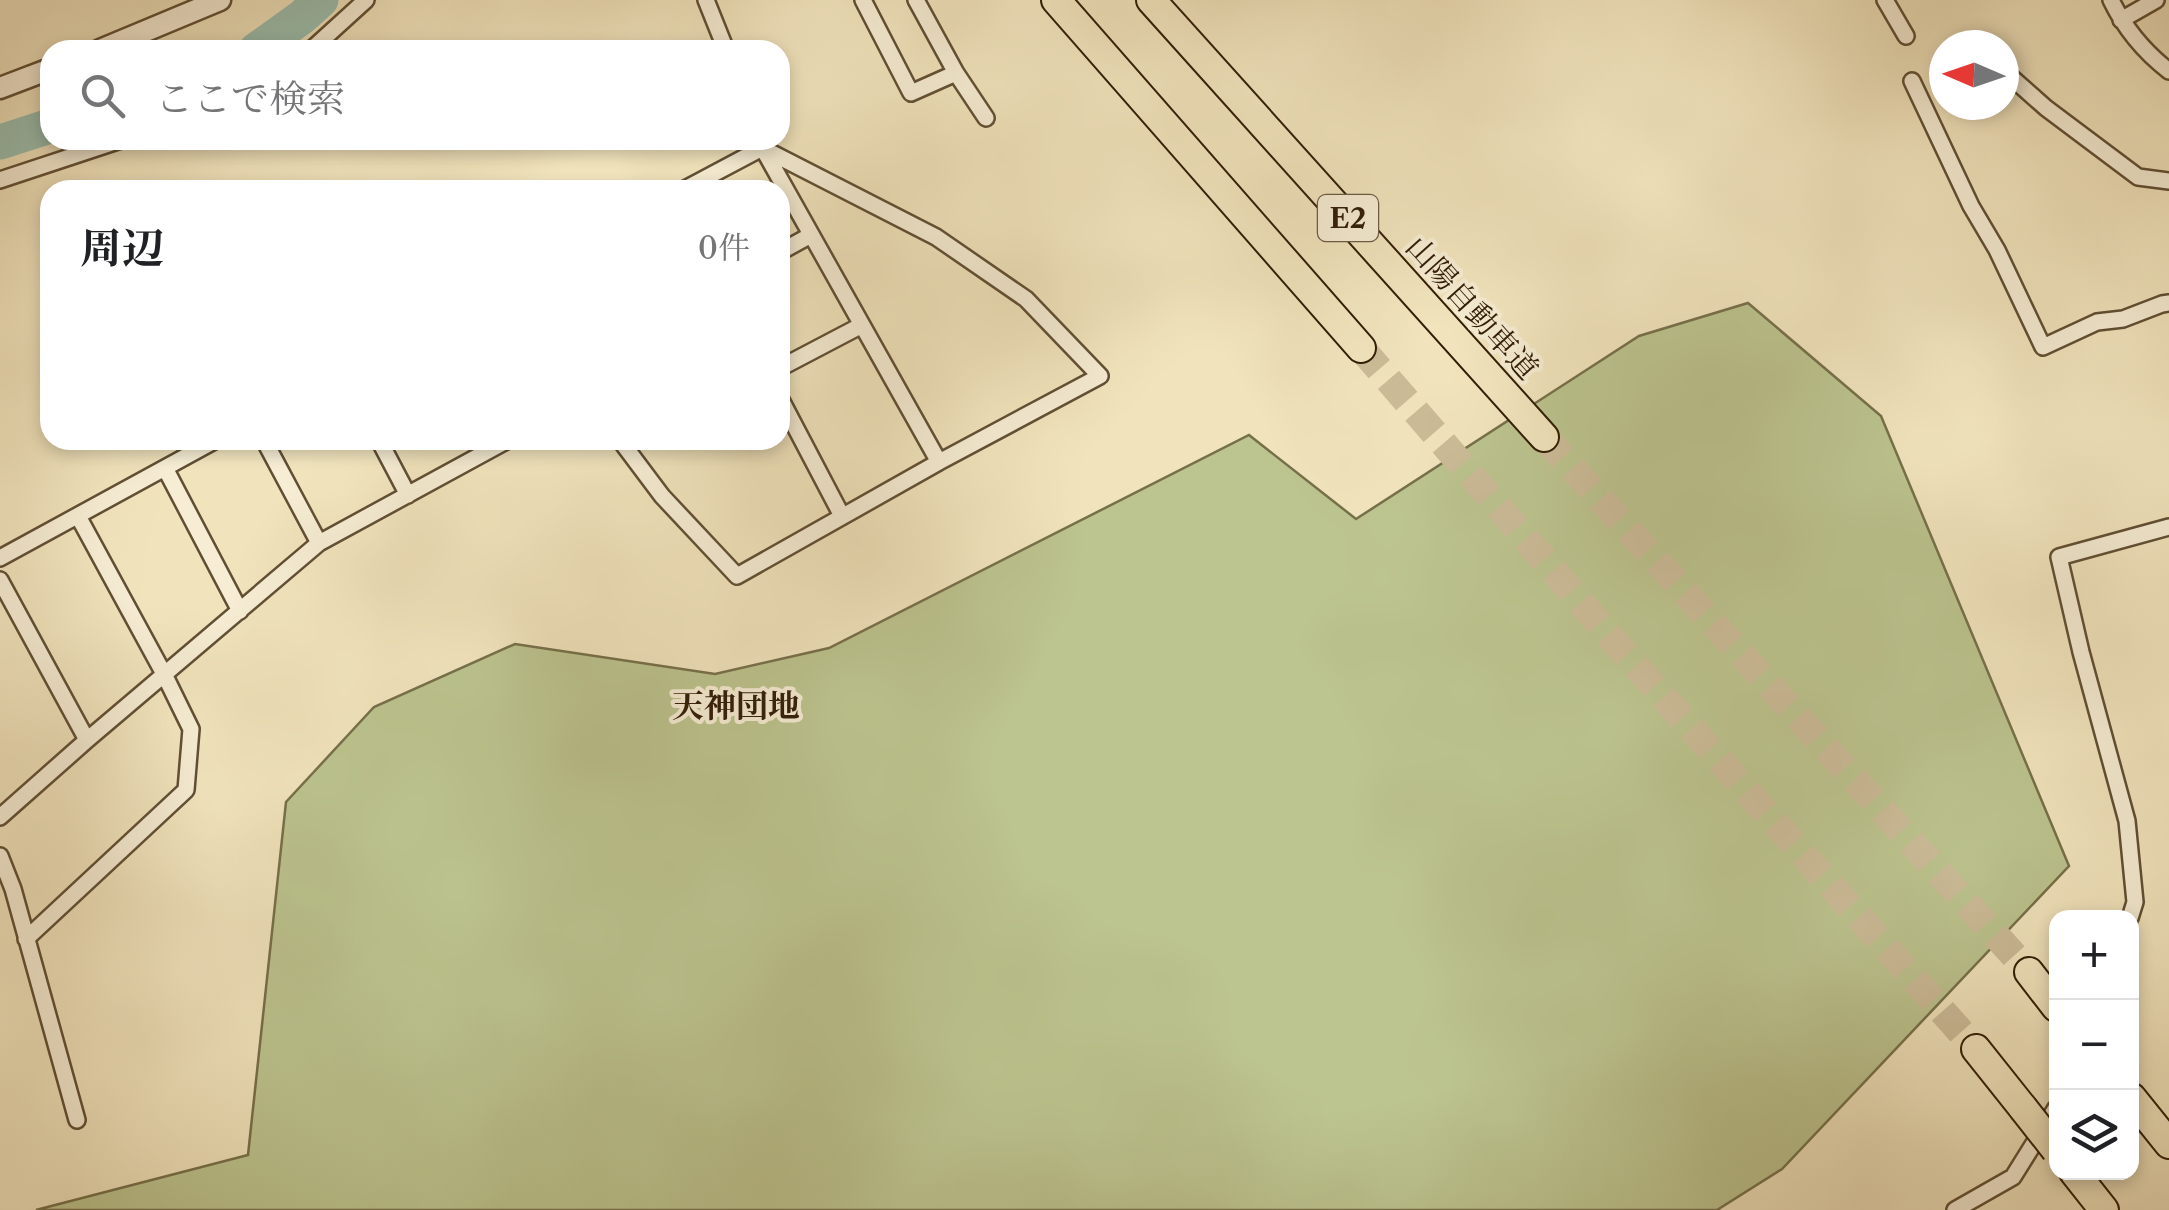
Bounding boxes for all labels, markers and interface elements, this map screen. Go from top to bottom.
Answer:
north arrow [1929,30,2019,120]
search box [40,40,790,150]
icon: search [75,68,130,123]
text: ここで検索 [155,75,345,122]
road number: E2 [1318,195,1378,241]
text: 周辺 [80,222,164,274]
text: 0件 [698,228,750,267]
street label: 山陽自動車道 [1398,228,1546,387]
district label: 天神団地 [672,686,800,725]
map controls [2049,910,2139,1180]
button: + [2049,910,2139,1000]
button: − [2049,1000,2139,1090]
button: layers [2049,1090,2139,1180]

